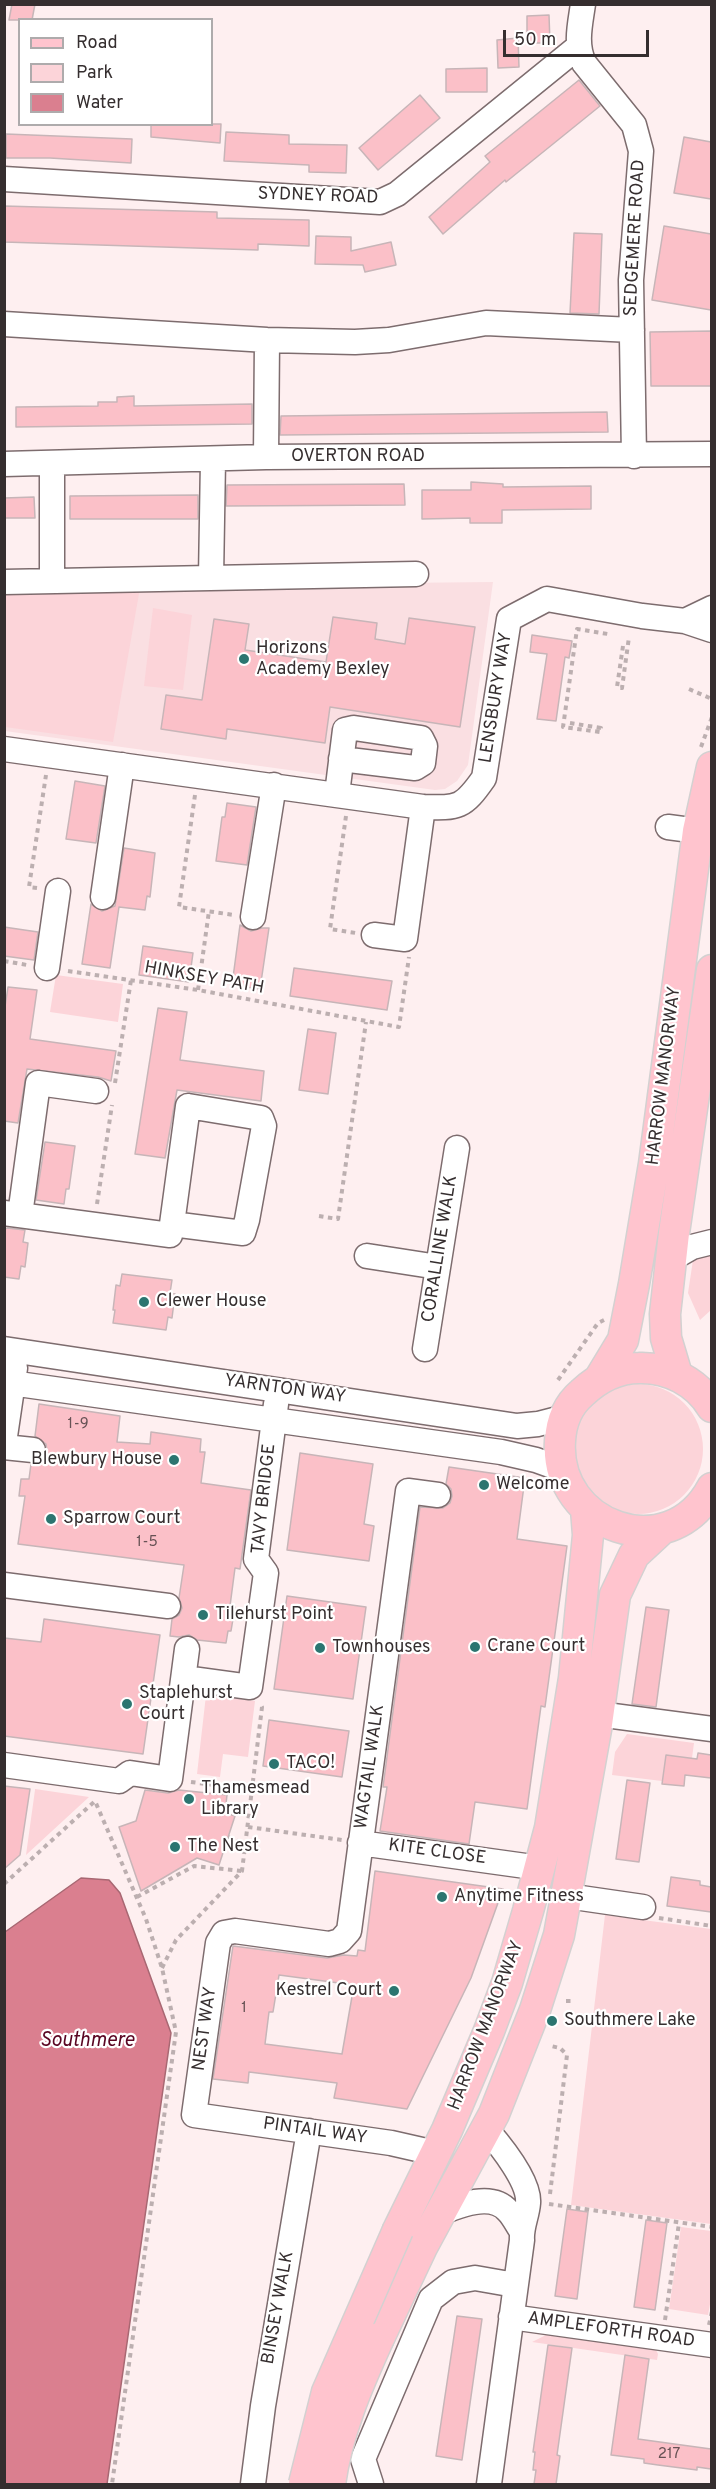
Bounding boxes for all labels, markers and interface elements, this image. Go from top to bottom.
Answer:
legend [18,18,213,126]
scale bar [506,18,652,56]
text: 50 m [514,29,556,52]
text: Road [76,32,118,55]
text: Park [76,62,113,85]
text: Water [76,92,123,115]
street label: SEDGEMERE ROAD [621,159,651,317]
street label: SYDNEY ROAD [257,184,379,210]
street label: OVERTON ROAD [291,446,425,468]
street label: LENSBURY WAY [476,631,518,765]
place label: Horizons Academy Bexley [256,638,390,680]
marker: Horizons Academy Bexley [237,652,251,666]
street label: HINKSEY PATH [142,958,266,1000]
street label: HARROW MANORWAY [643,985,687,1167]
street label: CORALLINE WALK [419,1174,463,1324]
place label: Clewer House [156,1291,266,1313]
marker: Clewer House [137,1295,151,1309]
street label: YARNTON WAY [223,1371,347,1409]
house number: 1-9 [67,1416,89,1434]
street label: TAVY BRIDGE [248,1443,282,1555]
place label: Blewbury House [31,1449,162,1471]
marker: Blewbury House [167,1453,181,1467]
place label: Welcome [496,1474,569,1496]
marker: Welcome [477,1478,491,1492]
place label: Sparrow Court [63,1508,180,1530]
marker: Sparrow Court [44,1512,58,1526]
house number: 1-5 [136,1534,158,1552]
place label: Tilehurst Point [215,1604,334,1626]
marker: Tilehurst Point [196,1608,210,1622]
place label: Crane Court [487,1636,585,1658]
place label: Townhouses [332,1637,431,1659]
marker: Crane Court [468,1640,482,1654]
marker: Townhouses [313,1641,327,1655]
place label: Staplehurst Court [139,1683,233,1726]
marker: Staplehurst Court [120,1697,134,1711]
street label: WAGTAIL WALK [352,1703,390,1831]
place label: TACO! [286,1753,335,1775]
marker: TACO! [267,1757,281,1771]
place label: Thamesmead Library [201,1778,310,1820]
marker: Thamesmead Library [182,1792,196,1806]
street label: KITE CLOSE [387,1835,487,1871]
place label: The Nest [187,1836,259,1858]
marker: The Nest [168,1840,182,1854]
place label: Anytime Fitness [454,1886,584,1908]
marker: Anytime Fitness [435,1890,449,1904]
street label: HARROW MANORWAY [445,1938,529,2114]
place label: Kestrel Court [275,1980,382,2002]
marker: Kestrel Court [387,1984,401,1998]
street label: NEST WAY [189,1985,223,2073]
house number: 1 [241,2000,247,2018]
place label: Southmere Lake [564,2010,696,2032]
marker: Southmere Lake [545,2014,559,2028]
water label: Southmere [40,2030,134,2054]
street label: PINTAIL WAY [261,2114,369,2150]
street label: BINSEY WALK [258,2250,300,2366]
street label: AMPLEFORTH ROAD [526,2309,696,2353]
house number: 217 [658,2446,680,2464]

